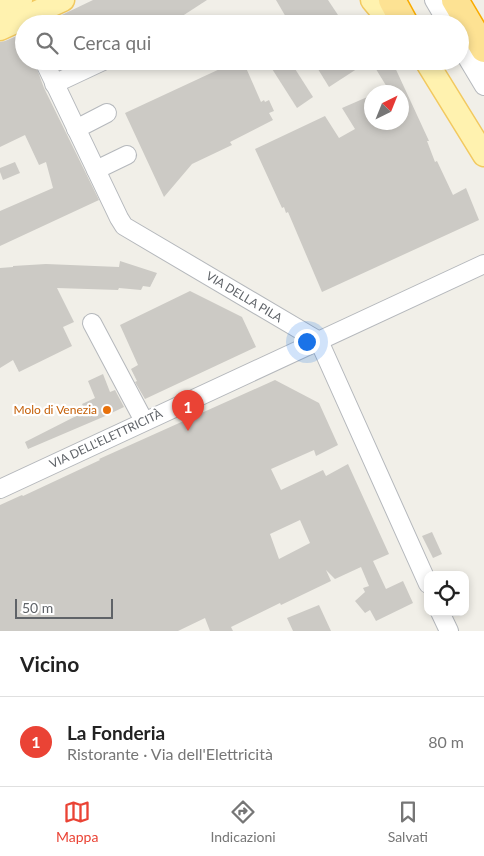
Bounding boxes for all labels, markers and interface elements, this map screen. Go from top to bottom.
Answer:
search box [15,15,469,70]
icon: search [33,29,61,57]
text: Cerca qui [73,31,151,54]
north arrow [364,85,409,130]
street label: VIA DELLA PILA [203,268,286,326]
your location [294,329,320,355]
pin: 1 [172,390,204,431]
place label: Molo di Venezia [13,402,97,417]
marker: Molo di Venezia [101,404,113,416]
street label: VIA DELL'ELETTRICITÀ [47,405,165,471]
map controls [424,571,469,616]
button: locate [424,571,469,616]
scale bar [15,596,112,619]
text: 50 m [22,599,53,616]
text: Vicino [20,651,79,676]
text: La Fonderia [67,721,165,744]
text: 1 [31,732,41,751]
text: 80 m [428,732,464,751]
text: Ristorante · Via dell'Elettricità [67,744,273,763]
tab: Mappa [56,798,98,845]
tab: Indicazioni [210,798,276,845]
tab: Salvati [388,798,428,845]

